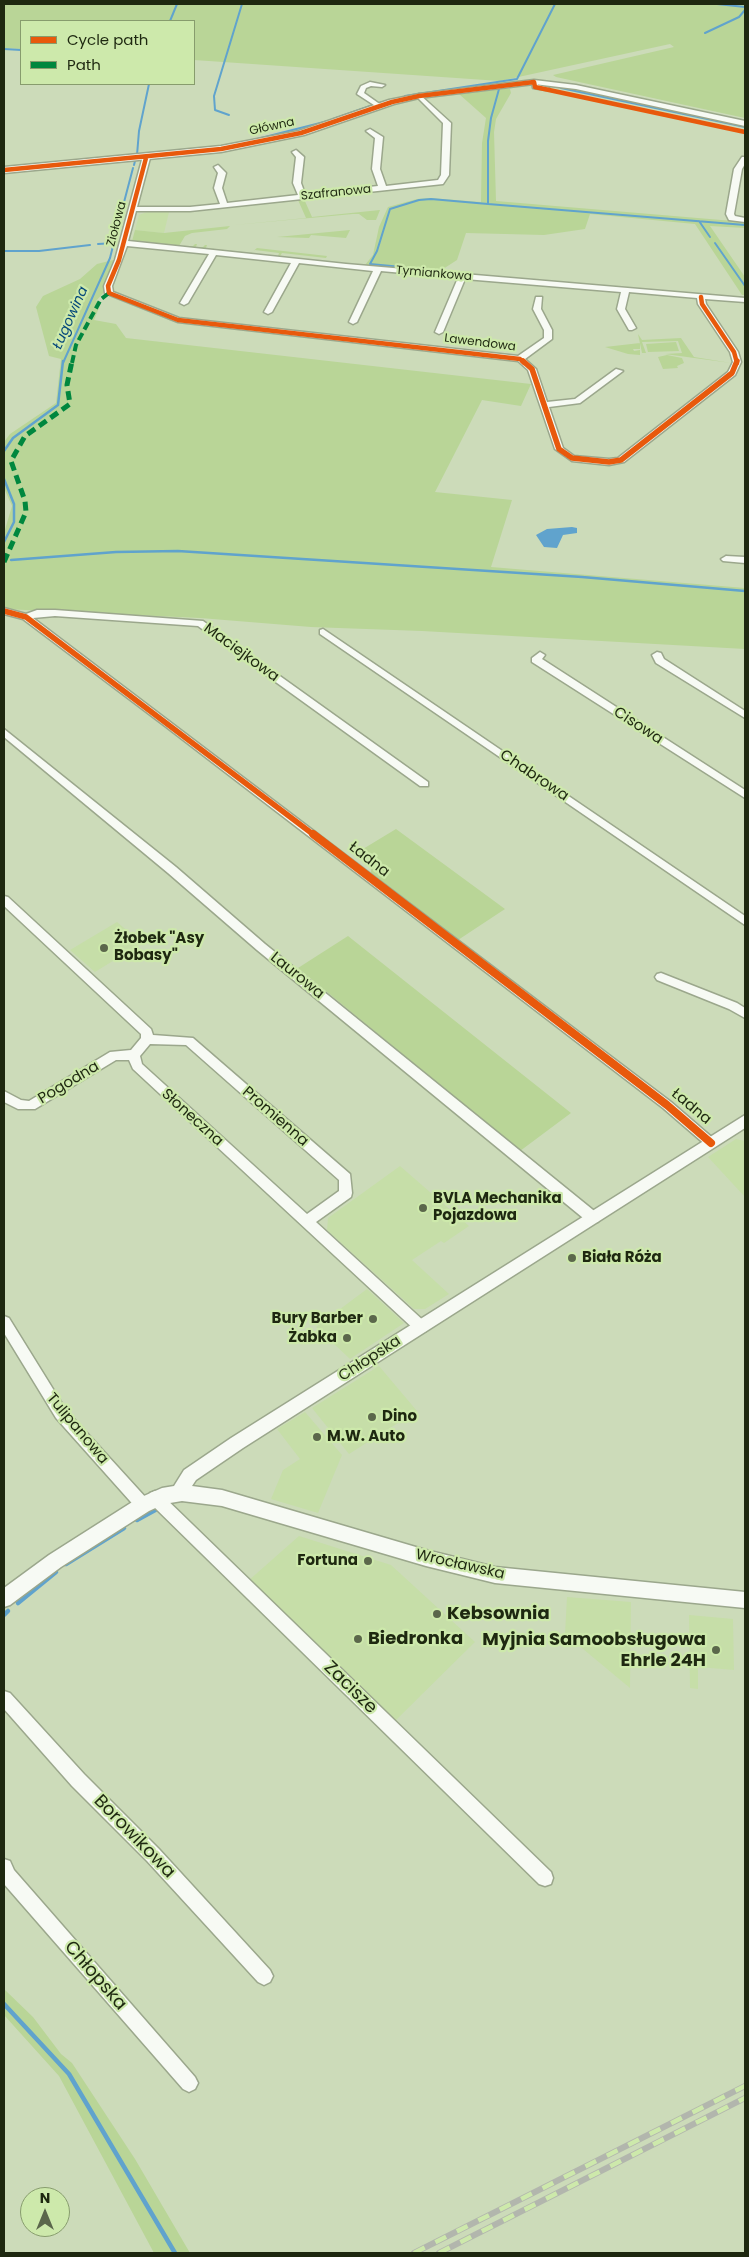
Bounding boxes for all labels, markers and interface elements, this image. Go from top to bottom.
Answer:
legend [20,20,195,85]
text: Cycle path [67,29,148,50]
text: Path [67,54,101,75]
street label: Główna [248,115,296,139]
street label: Szafranowa [300,182,372,204]
street label: Ziołowa [104,200,130,248]
street label: Tymiankowa [395,264,473,284]
water label: Ługowina [50,284,92,352]
street label: Lawendowa [443,331,517,355]
street label: Maciejkowa [200,620,282,686]
street label: Cisowa [610,703,666,749]
street label: Chabrowa [496,746,572,806]
street label: Ładna [345,839,393,881]
place label: Żłobek "Asy Bobasy" [114,930,204,965]
marker: Żłobek "Asy Bobasy" [98,942,110,954]
street label: Laurowa [267,949,327,1003]
street label: Pogodna [35,1058,103,1108]
street label: Promienna [238,1083,312,1151]
street label: Ładna [667,1085,715,1129]
street label: Słoneczna [157,1086,227,1150]
place label: BVLA Mechanika Pojazdowa [433,1190,562,1225]
marker: BVLA Mechanika Pojazdowa [417,1202,429,1214]
place label: Biała Róża [582,1249,662,1267]
marker: Biała Róża [566,1252,578,1264]
place label: Bury Barber [272,1310,363,1328]
marker: Bury Barber [367,1313,379,1325]
place label: Żabka [288,1329,337,1347]
street label: Chłopska [336,1332,404,1386]
marker: Żabka [341,1332,353,1344]
street label: Tulipanowa [42,1390,112,1468]
place label: Dino [382,1408,417,1426]
marker: Dino [366,1411,378,1423]
place label: M.W. Auto [327,1428,405,1446]
marker: M.W. Auto [311,1431,323,1443]
street label: Wrocławska [414,1546,506,1584]
place label: Fortuna [297,1552,358,1570]
marker: Fortuna [362,1555,374,1567]
place label: Kebsownia [447,1603,550,1625]
marker: Kebsownia [431,1608,443,1620]
place label: Biedronka [368,1628,463,1650]
place label: Myjnia Samoobsługowa Ehrle 24H [482,1629,706,1672]
marker: Biedronka [352,1633,364,1645]
marker: Myjnia Samoobsługowa Ehrle 24H [710,1644,722,1656]
street label: Zacisze [319,1657,381,1719]
street label: Borowikowa [89,1791,179,1883]
street label: Chłopska [59,1937,131,2015]
north arrow [20,2187,70,2237]
text: N [40,2188,50,2208]

